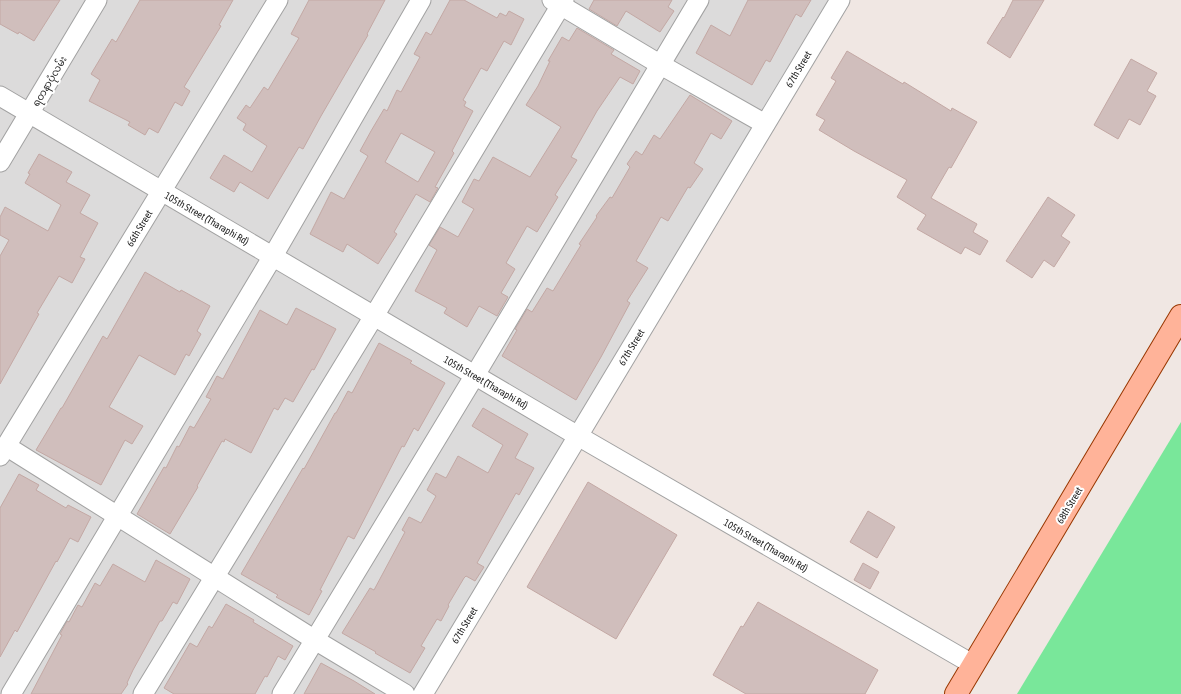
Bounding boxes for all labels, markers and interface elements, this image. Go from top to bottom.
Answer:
street label: 67th Street [783,49,814,89]
street label: ရတနာပုံလမ်း [28,53,71,110]
street label: 105th Street (Tharaphi Rd) [163,190,251,247]
street label: 66th Street [124,208,155,248]
street label: 67th Street [616,327,647,367]
street label: 105th Street (Tharaphi Rd) [442,354,530,411]
street label: 68th Street [1054,485,1085,525]
street label: 105th Street (Tharaphi Rd) [722,517,810,574]
street label: 67th Street [449,605,480,645]

